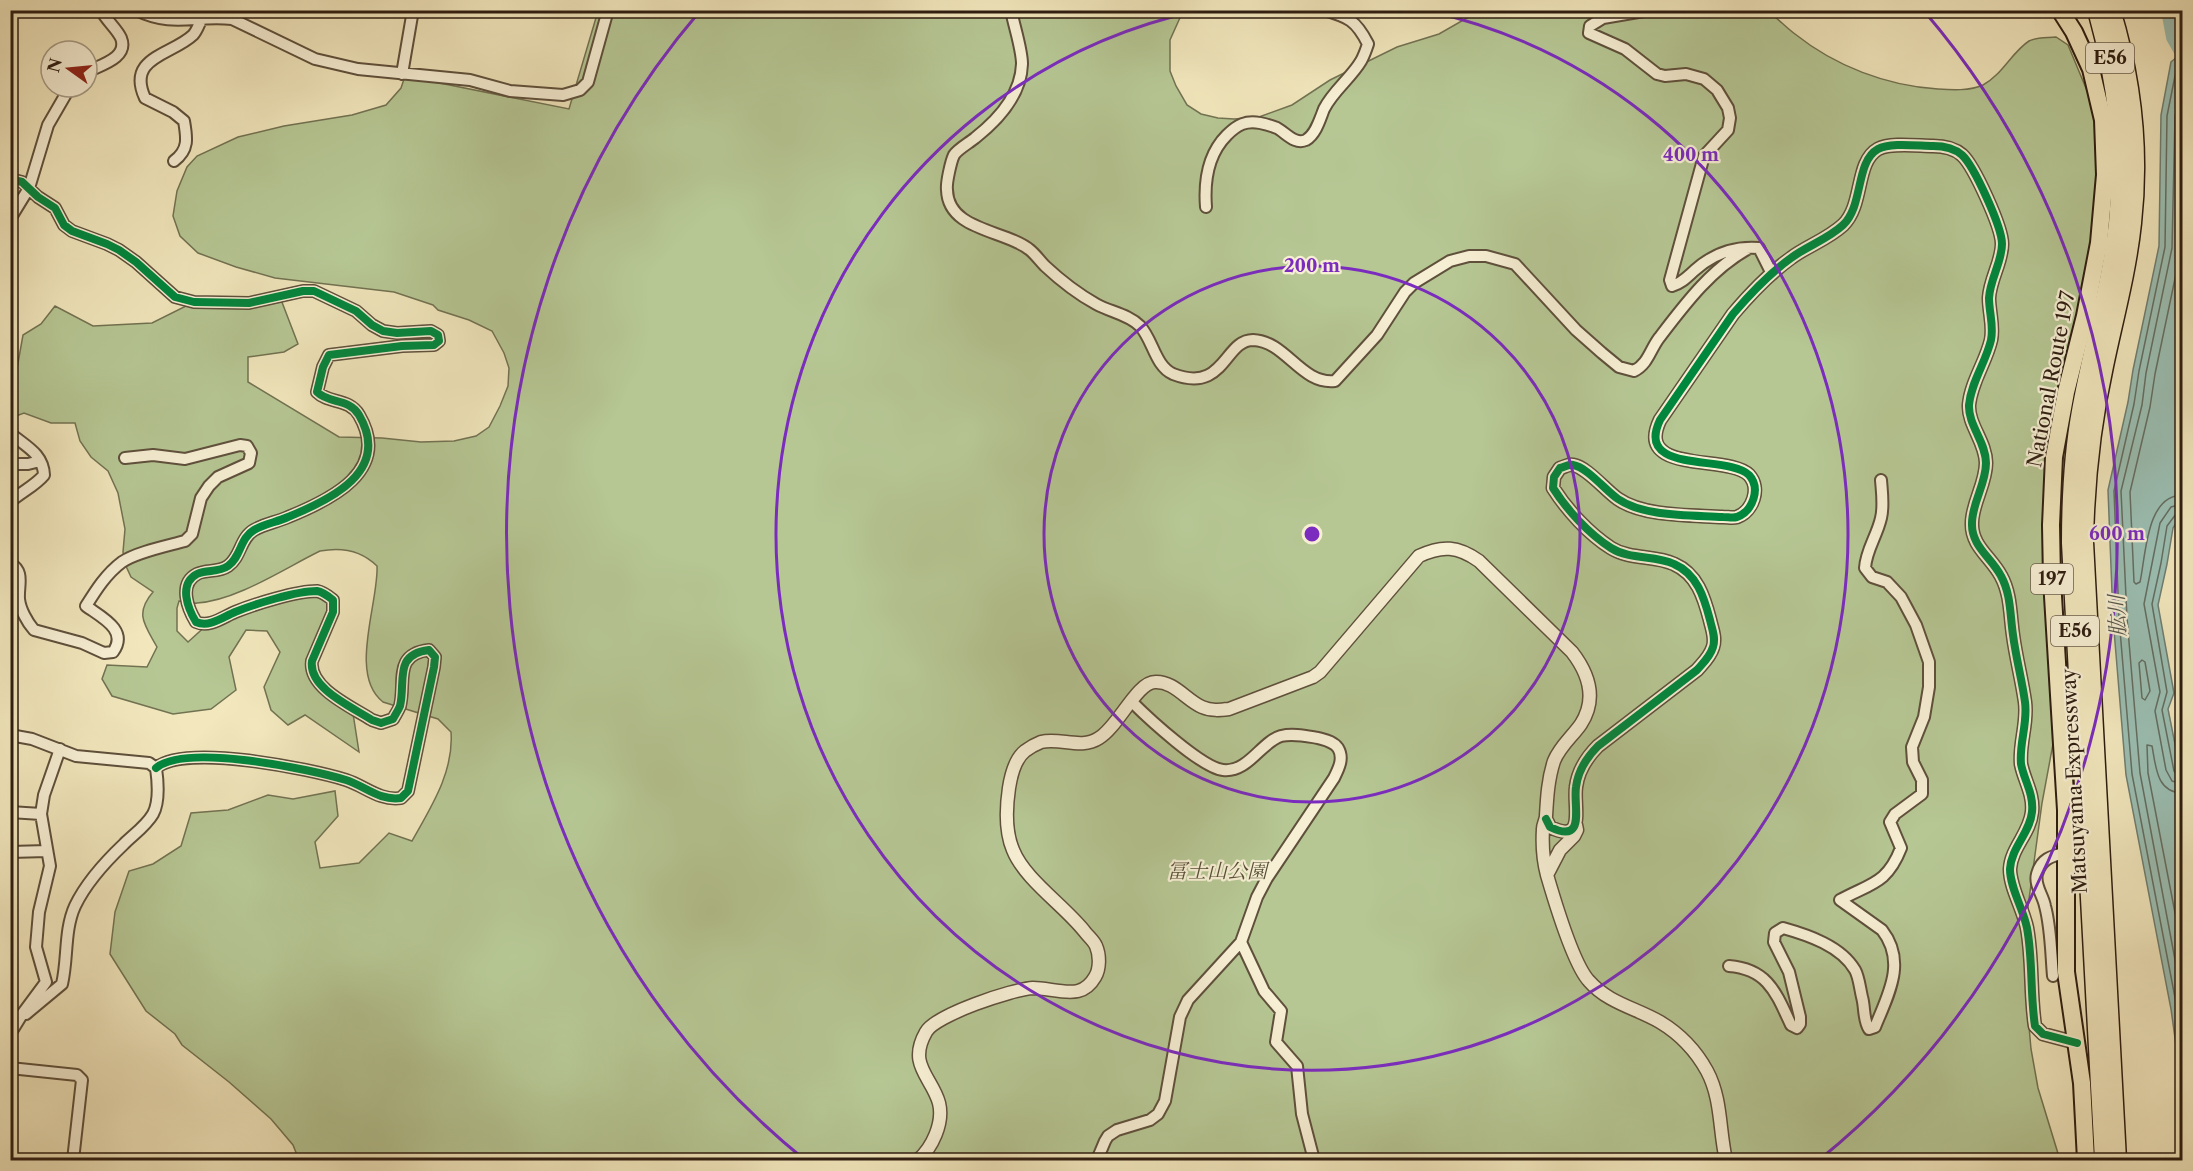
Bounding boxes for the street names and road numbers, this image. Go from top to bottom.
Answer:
road number: E56 [2086,43,2134,73]
street label: National Route 197 [2022,289,2080,469]
road number: 197 [2031,564,2073,594]
road number: E56 [2051,616,2099,646]
street label: Matsuyama Expressway [2056,667,2092,894]

